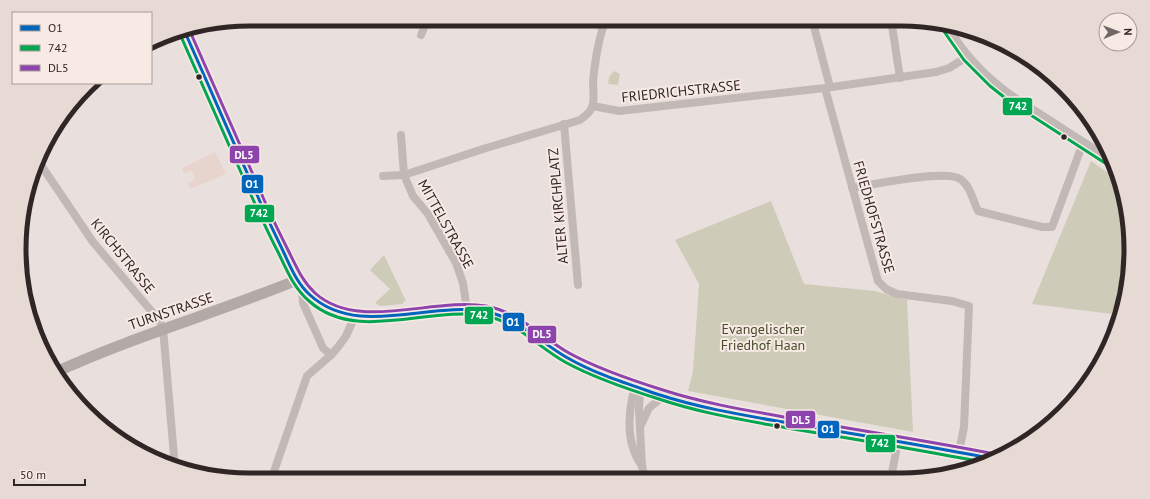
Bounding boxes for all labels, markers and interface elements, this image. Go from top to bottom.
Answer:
legend [12,12,152,84]
north arrow [1098,12,1138,52]
text: O1 [48,20,63,35]
text: N [1121,28,1135,36]
text: 742 [48,40,68,55]
text: DL5 [48,60,69,75]
unlabelled marker [194,72,204,82]
street label: FRIEDRICHSTRASSE [620,76,742,106]
line badge: 742 [1002,97,1033,116]
text: 742 [1009,99,1027,113]
unlabelled marker [1059,132,1069,142]
line badge: DL5 [229,145,260,164]
street label: ALTER KIRCHPLATZ [544,147,572,265]
text: DL5 [234,148,254,162]
street label: FRIEDHOFSTRASSE [849,159,899,275]
line badge: O1 [241,174,264,194]
street label: MITTELSTRASSE [414,176,478,272]
text: O1 [245,177,259,191]
line badge: 742 [244,204,275,223]
text: 742 [250,206,268,220]
street label: KIRCHSTRASSE [87,215,159,297]
street label: TURNSTRASSE [126,288,216,334]
line badge: 742 [464,306,494,325]
text: 742 [470,308,488,322]
line badge: O1 [502,312,525,332]
text: O1 [506,315,520,329]
park label: Evangelischer Friedhof Haan [721,320,805,354]
line badge: DL5 [527,325,557,344]
text: DL5 [532,327,552,341]
line badge: DL5 [785,410,816,429]
text: DL5 [791,413,811,427]
line badge: O1 [817,420,840,439]
unlabelled marker [772,421,782,431]
text: O1 [821,422,835,436]
line badge: 742 [865,434,896,453]
text: 742 [871,436,889,450]
scale bar [14,461,85,487]
text: 50 m [20,467,46,482]

